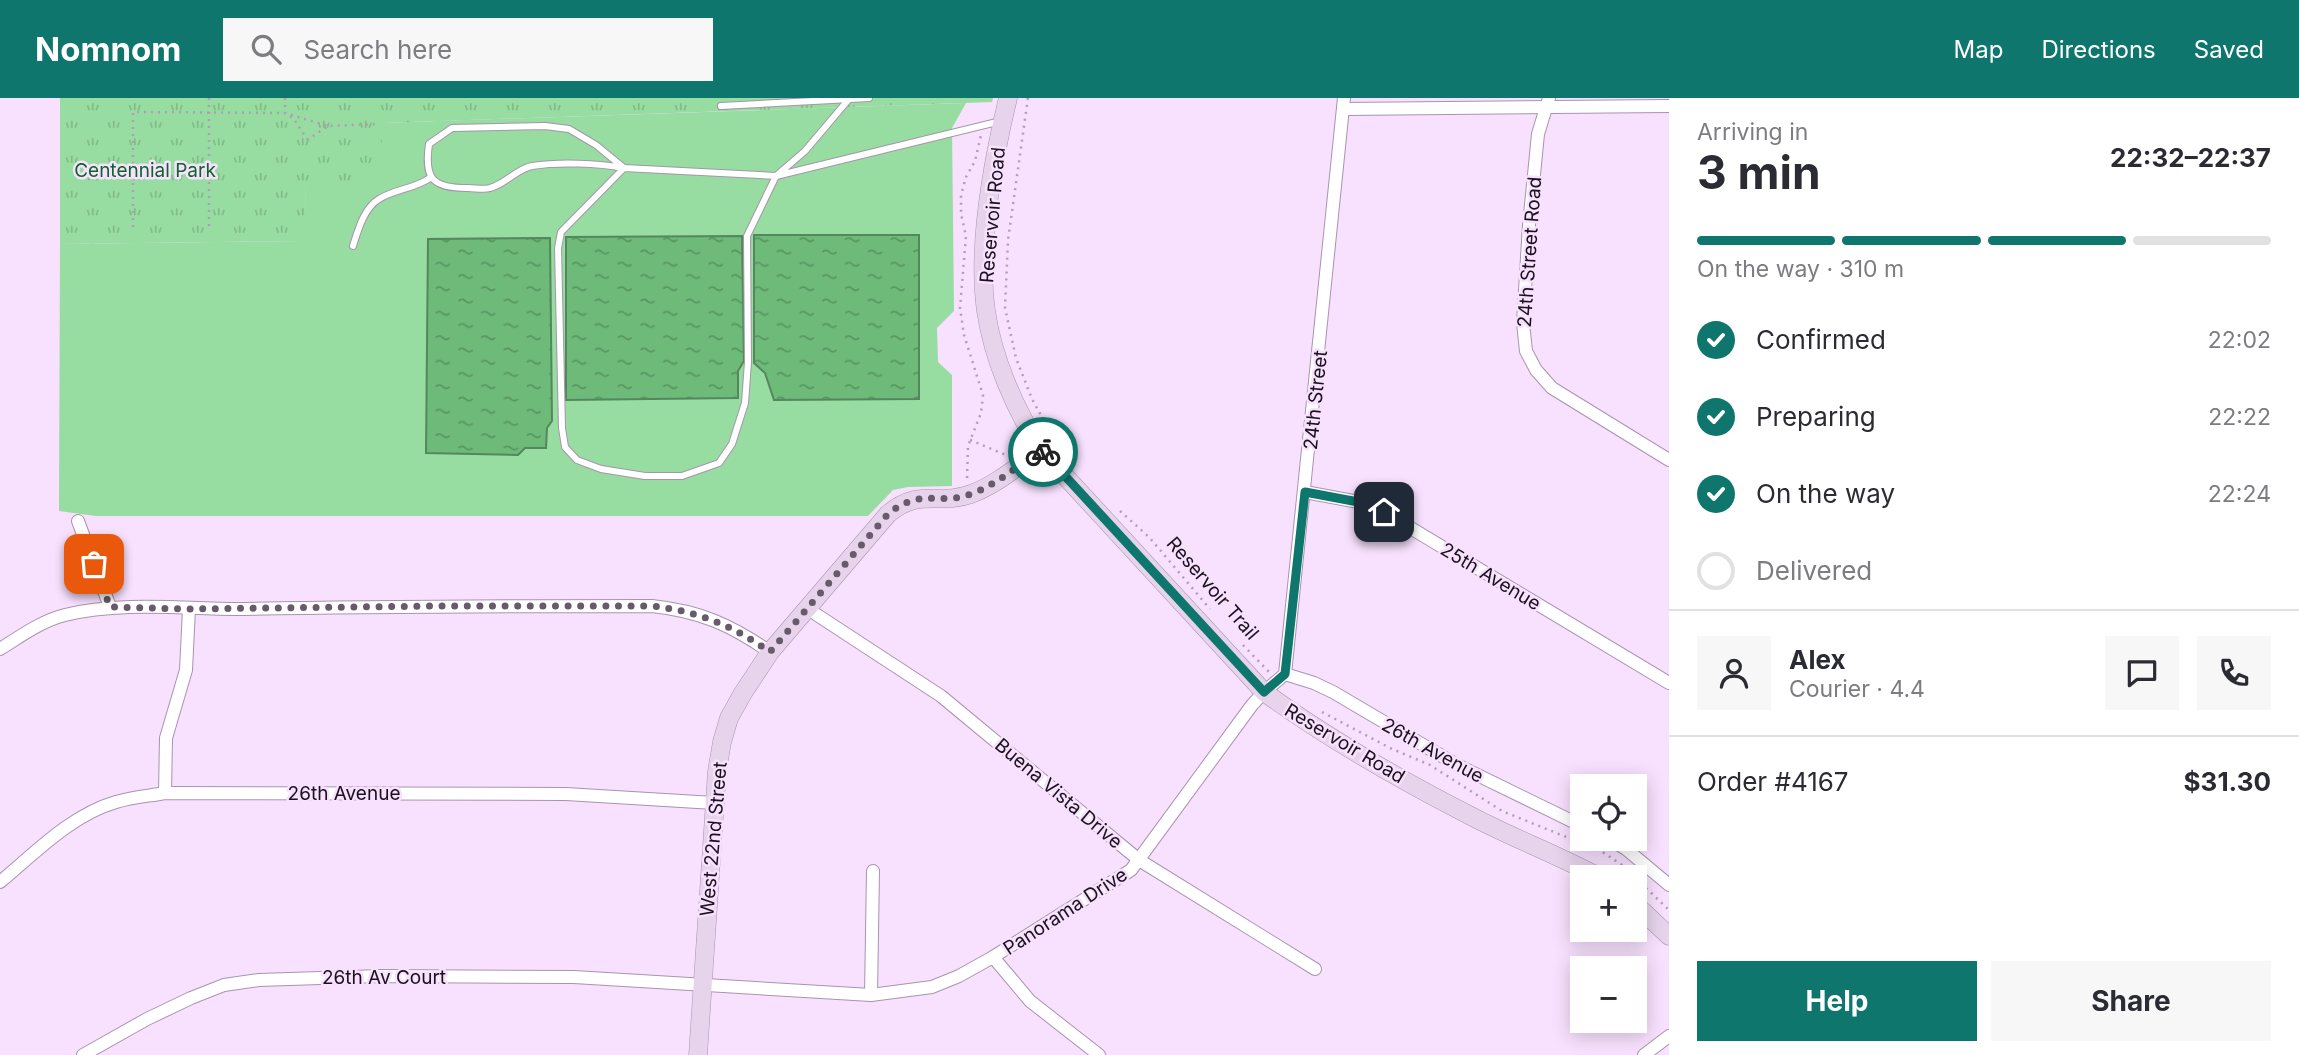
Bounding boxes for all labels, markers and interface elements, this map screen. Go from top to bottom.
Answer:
search box [223,18,713,81]
text: Nomnom [35,29,181,69]
icon: search [247,30,285,68]
text: Search here [303,34,452,65]
text: Map [1954,35,2003,64]
text: Directions [2041,35,2156,64]
text: Saved [2194,35,2264,64]
text: Arriving in [1697,118,1808,146]
text: 22:32–22:37 [2110,142,2271,173]
text: 3 min [1697,144,1821,200]
street label: Reservoir Road [975,146,1010,284]
park label: Centennial Park [74,159,216,182]
street label: 24th Street Road [1513,176,1546,328]
text: On the way · 310 m [1697,255,1904,283]
icon: check [1697,321,1735,359]
text: Confirmed [1756,324,1886,355]
text: 22:02 [2208,326,2271,354]
street label: 24th Street [1299,349,1332,451]
icon: check [1697,398,1735,436]
text: Preparing [1756,401,1876,432]
text: 22:22 [2208,403,2271,431]
courier [1008,417,1078,487]
icon: bike [1024,433,1062,471]
icon: check [1697,475,1735,513]
text: On the way [1756,478,1895,509]
text: 22:24 [2208,480,2271,508]
pin [1354,482,1414,542]
icon: home [1365,493,1403,531]
street label: Reservoir Trail [1162,532,1263,644]
pin [64,534,124,594]
street label: 25th Avenue [1437,538,1545,615]
icon: bag [75,545,113,583]
text: Delivered [1756,555,1872,586]
button: person [1697,636,1771,710]
button: chat [2105,636,2179,710]
button: phone [2197,636,2271,710]
text: Alex [1789,644,1846,675]
text: Courier · 4.4 [1789,675,1925,703]
street label: Reservoir Road [1280,698,1409,788]
street label: 26th Avenue [1378,713,1488,788]
street label: Buena Vista Drive [990,733,1127,853]
street label: West 22nd Street [695,761,732,917]
text: Order #4167 [1697,766,1849,797]
text: $31.30 [2184,766,2271,797]
map controls [1570,774,1647,1033]
button: locate [1570,774,1647,851]
street label: 26th Avenue [288,782,400,805]
street label: Panorama Drive [999,863,1132,960]
button: + [1570,865,1647,942]
button: − [1570,956,1647,1033]
button: Help [1697,961,1977,1041]
button: Share [1991,961,2271,1041]
street label: 26th Av Court [322,966,446,989]

